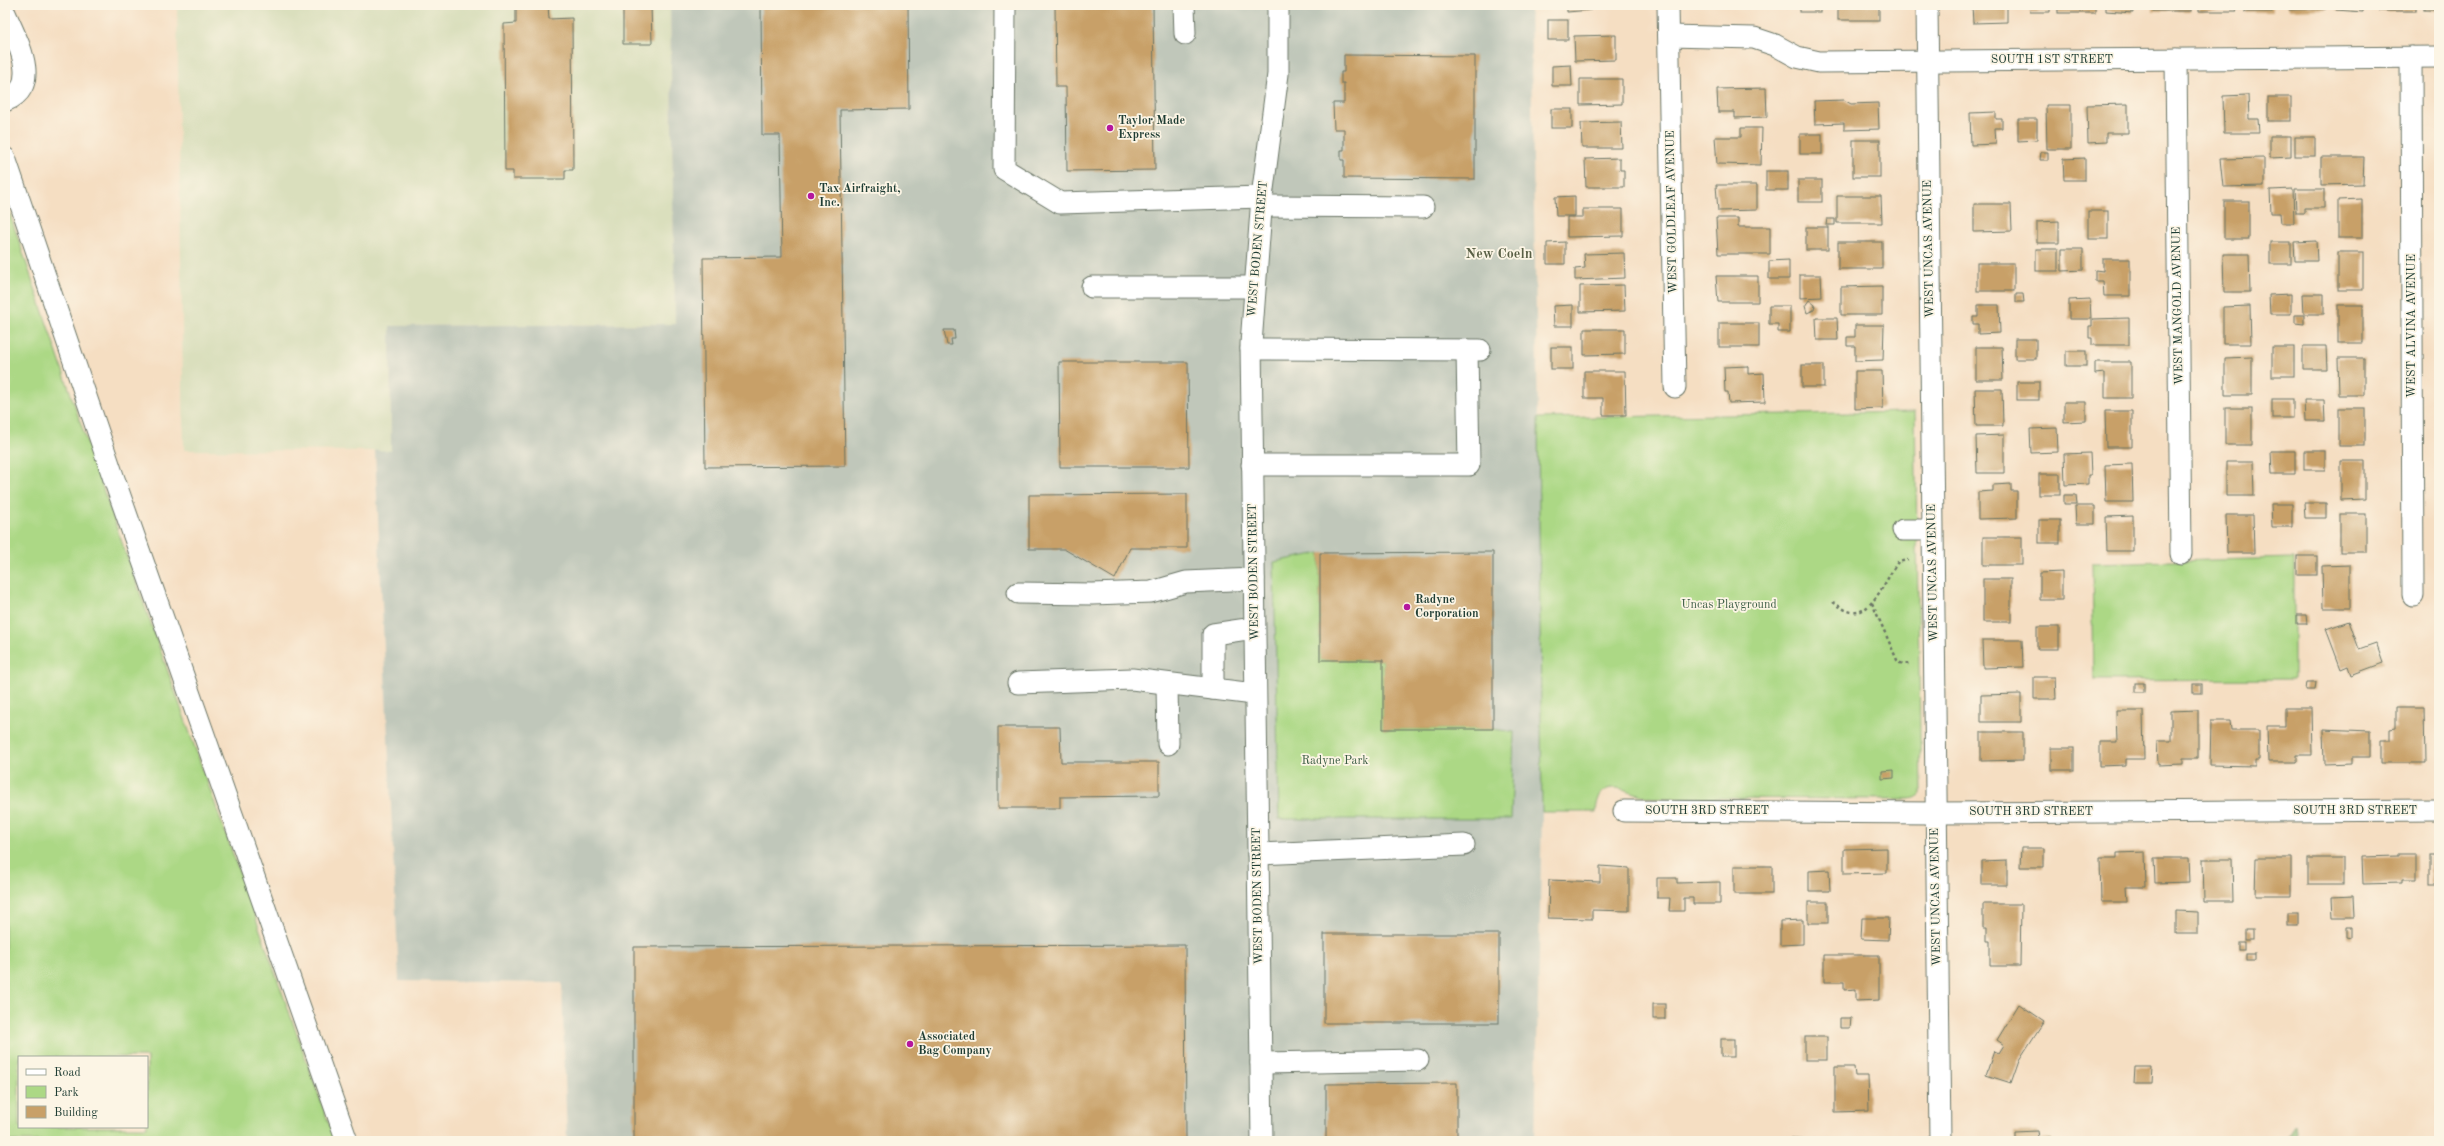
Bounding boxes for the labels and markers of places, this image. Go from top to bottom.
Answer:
place label: Taylor Made Express [1118,115,1186,141]
marker: Taylor Made Express [1105,123,1115,133]
place label: Tax Airfraight, Inc. [819,183,901,209]
marker: Tax Airfraight, Inc. [806,191,816,201]
place label: Radyne Corporation [1415,594,1479,620]
marker: Radyne Corporation [1402,602,1412,612]
place label: Associated Bag Company [918,1031,992,1057]
marker: Associated Bag Company [905,1039,915,1049]

